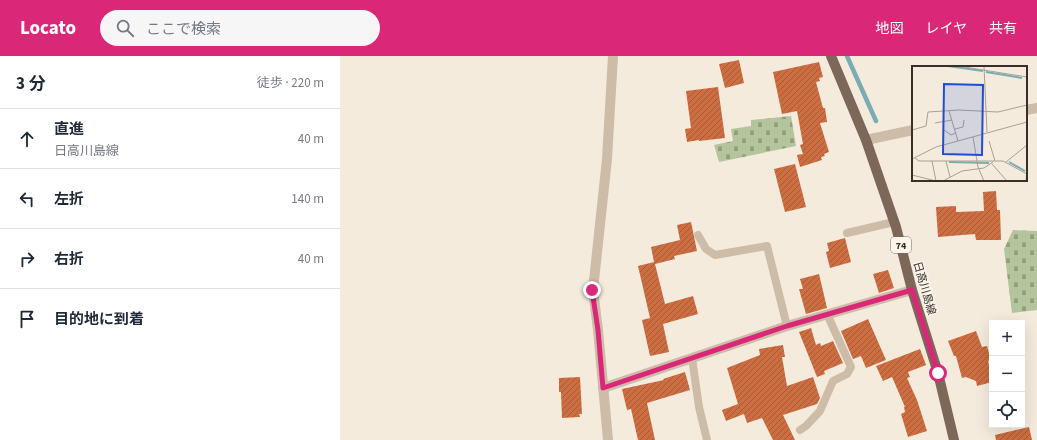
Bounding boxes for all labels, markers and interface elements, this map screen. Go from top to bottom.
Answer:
search box [100,10,380,46]
text: Locato [20,15,76,42]
icon: search [114,17,136,39]
text: ここで検索 [146,19,221,40]
text: 地図 [875,19,903,39]
text: レイヤ [925,19,967,39]
text: 共有 [989,19,1017,39]
inset map [912,66,1027,181]
text: 3 分 [16,72,45,96]
text: 徒歩 · 220 m [257,74,324,92]
text: 直進 [54,119,84,140]
icon: ahead [16,128,38,150]
text: 40 m [298,130,324,148]
text: 日高川島線 [54,142,119,160]
icon: left [16,188,38,210]
text: 左折 [54,189,84,210]
text: 140 m [291,190,324,208]
road number: 74 [891,237,911,253]
icon: right [16,248,38,270]
text: 右折 [54,249,84,270]
text: 40 m [298,250,324,268]
street label: 日高川島線 [910,260,939,317]
route end [583,281,601,299]
icon: arrive [16,308,38,330]
text: 目的地に到着 [54,309,144,330]
map controls [989,320,1025,428]
button: + [989,320,1025,356]
button: − [989,356,1025,392]
route start [929,364,947,382]
button: locate [989,392,1025,428]

